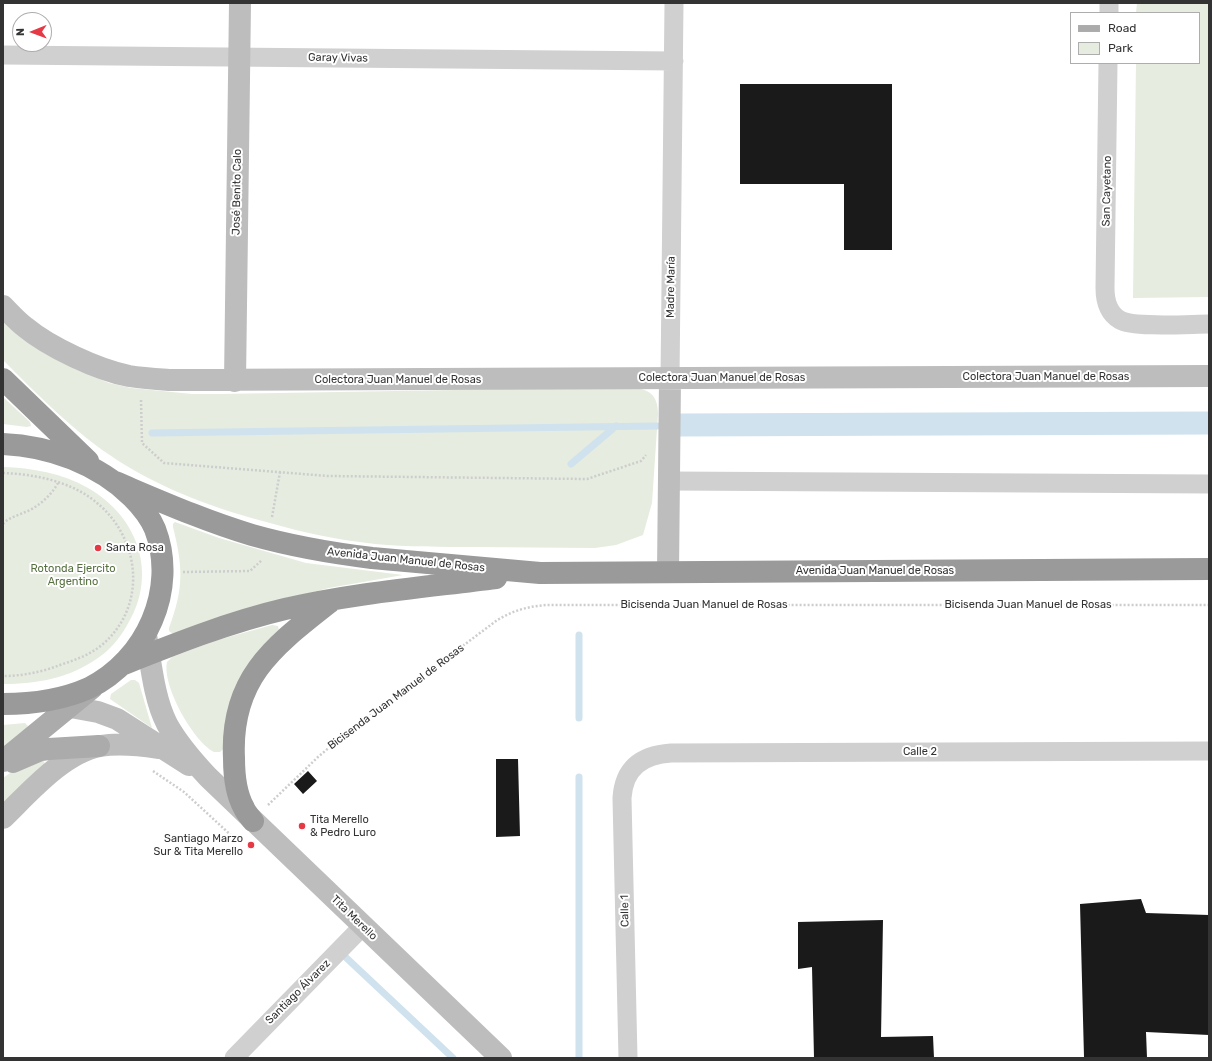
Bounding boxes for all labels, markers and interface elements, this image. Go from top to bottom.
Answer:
north arrow [12,12,52,52]
legend [1070,12,1200,64]
text: Road [1108,21,1136,35]
text: N [14,28,27,36]
text: Park [1108,41,1133,55]
street label: Garay Vivas [308,51,368,65]
street label: José Benito Calo [230,149,244,235]
street label: San Cayetano [1100,155,1114,227]
street label: Madre María [664,256,678,318]
street label: Colectora Juan Manuel de Rosas [963,370,1129,384]
street label: Colectora Juan Manuel de Rosas [639,371,805,385]
street label: Colectora Juan Manuel de Rosas [315,373,481,387]
place label: Santa Rosa [106,541,164,555]
marker: Santa Rosa [93,543,103,553]
street label: Avenida Juan Manuel de Rosas [327,545,485,575]
park label: Rotonda Ejercito Argentino [30,562,116,588]
street label: Avenida Juan Manuel de Rosas [796,564,954,578]
street label: Bicisenda Juan Manuel de Rosas [620,598,788,612]
street label: Bicisenda Juan Manuel de Rosas [944,598,1112,612]
street label: Bicisenda Juan Manuel de Rosas [325,641,467,753]
street label: Calle 2 [903,745,937,759]
place label: Tita Merello & Pedro Luro [310,813,376,839]
marker: Tita Merello & Pedro Luro [297,821,307,831]
place label: Santiago Marzo Sur & Tita Merello [153,832,243,858]
marker: Santiago Marzo Sur & Tita Merello [246,840,256,850]
street label: Tita Merello [328,893,380,943]
street label: Calle 1 [618,895,632,927]
street label: Santiago Álvarez [263,957,333,1027]

